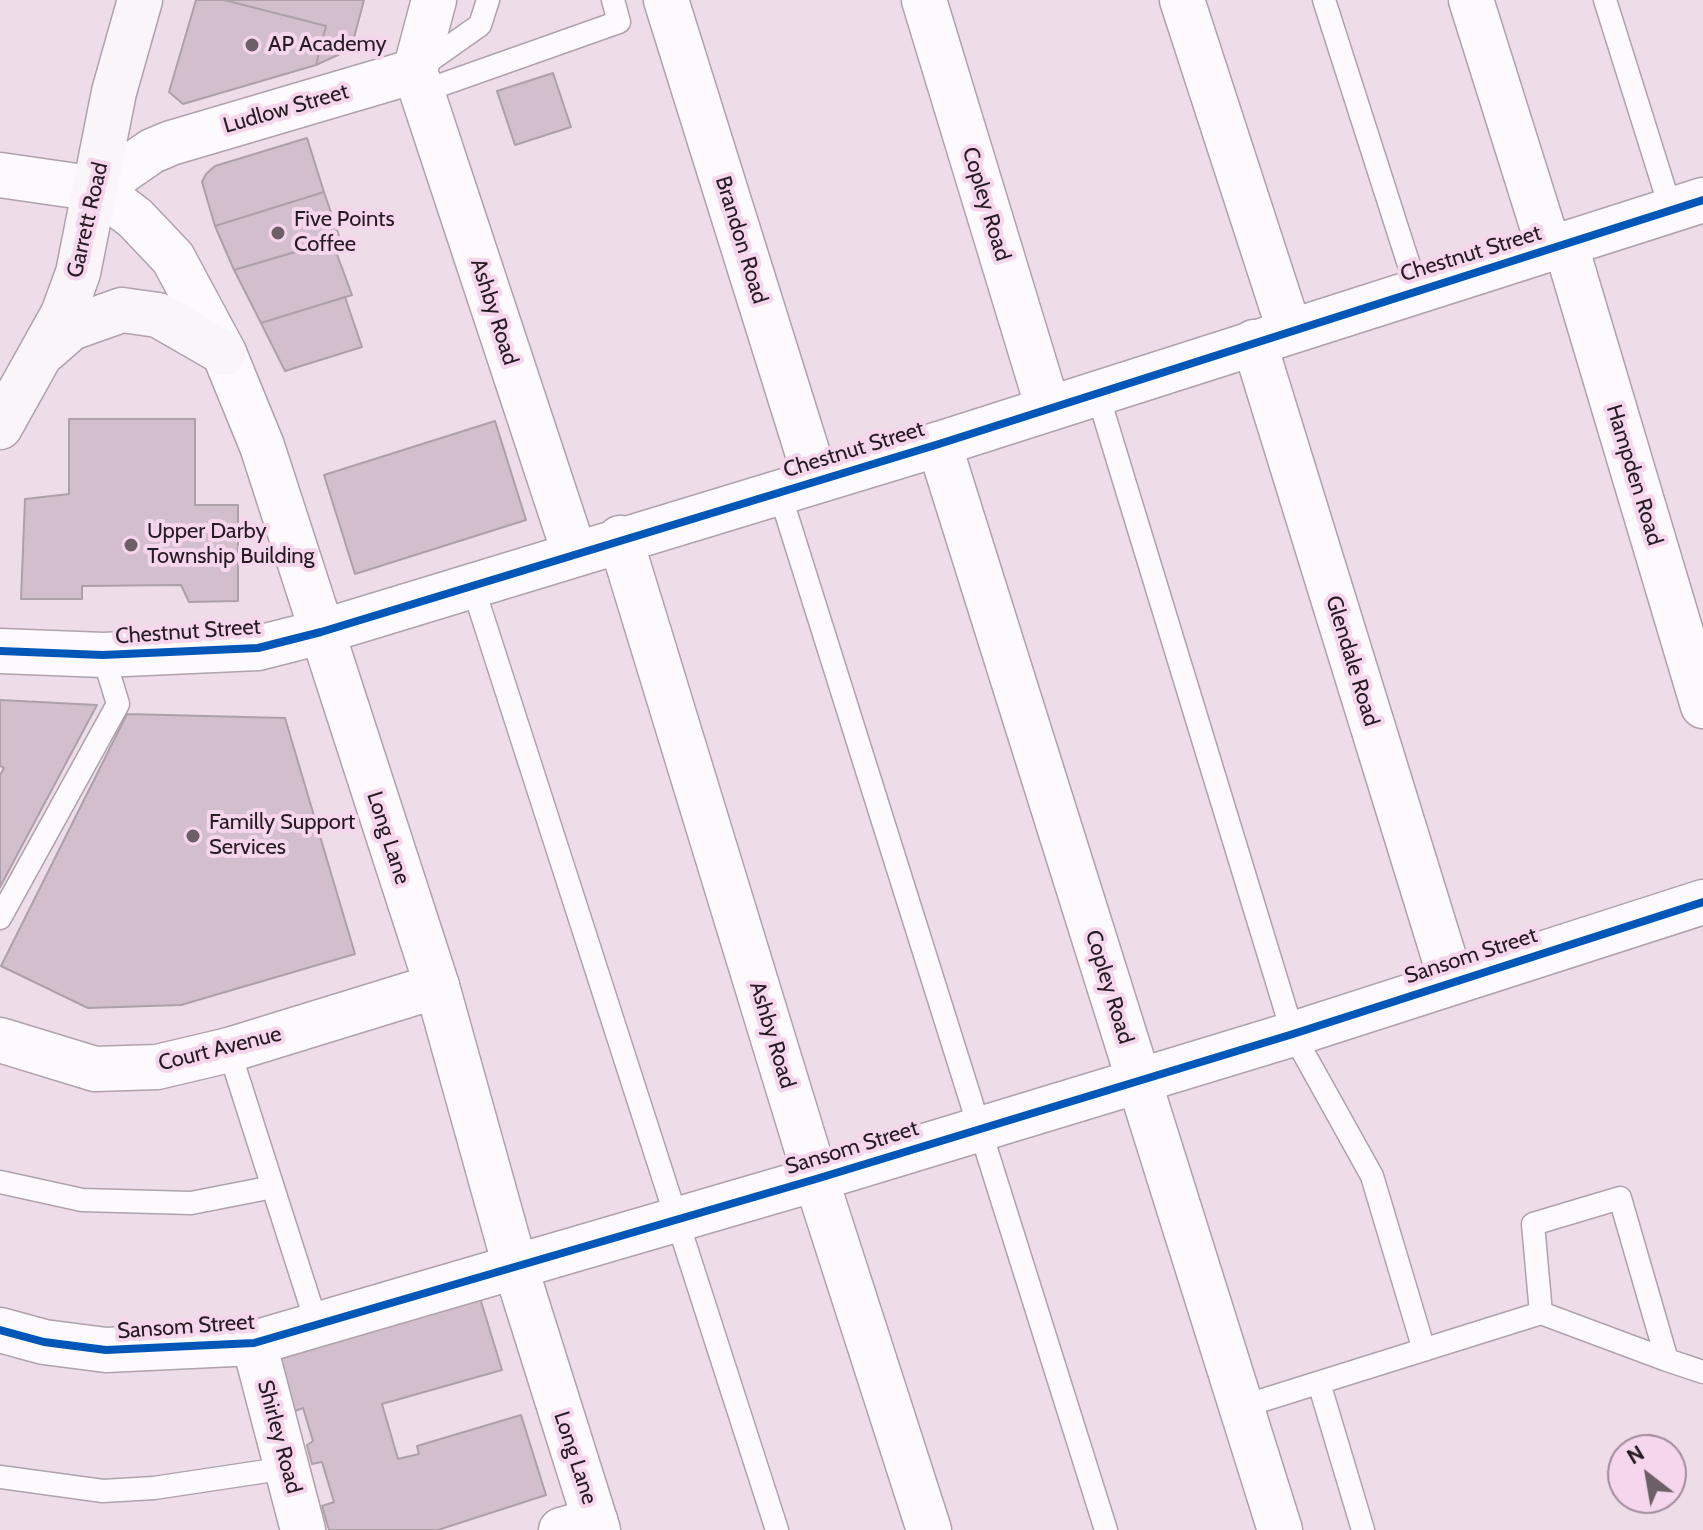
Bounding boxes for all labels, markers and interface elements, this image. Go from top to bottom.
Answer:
place label: AP Academy [268,32,387,58]
marker: AP Academy [243,36,261,54]
street label: Ludlow Street [220,79,352,139]
street label: Copley Road [956,144,1016,264]
street label: Garrett Road [62,160,114,280]
street label: Brandon Road [709,173,773,307]
place label: Five Points Coffee [294,207,395,258]
street label: Chestnut Street [1397,220,1545,288]
marker: Five Points Coffee [269,224,287,242]
street label: Ashby Road [464,255,524,369]
street label: Hampden Road [1600,401,1668,549]
street label: Chestnut Street [780,416,928,484]
place label: Upper Darby Township Building [147,519,315,570]
marker: Upper Darby Township Building [122,536,140,554]
street label: Glendale Road [1320,593,1384,729]
street label: Chestnut Street [114,614,262,650]
street label: Long Lane [361,788,415,888]
place label: Familly Support Services [209,810,355,862]
marker: Familly Support Services [184,827,202,845]
street label: Sansom Street [1401,922,1541,990]
street label: Copley Road [1079,927,1139,1047]
street label: Ashby Road [743,978,801,1092]
street label: Court Avenue [156,1021,284,1077]
street label: Sansom Street [782,1115,922,1181]
street label: Sansom Street [116,1309,256,1345]
street label: Shirley Road [251,1377,307,1497]
street label: Long Lane [548,1408,602,1508]
north arrow [1607,1434,1687,1514]
text: N [1622,1439,1649,1470]

